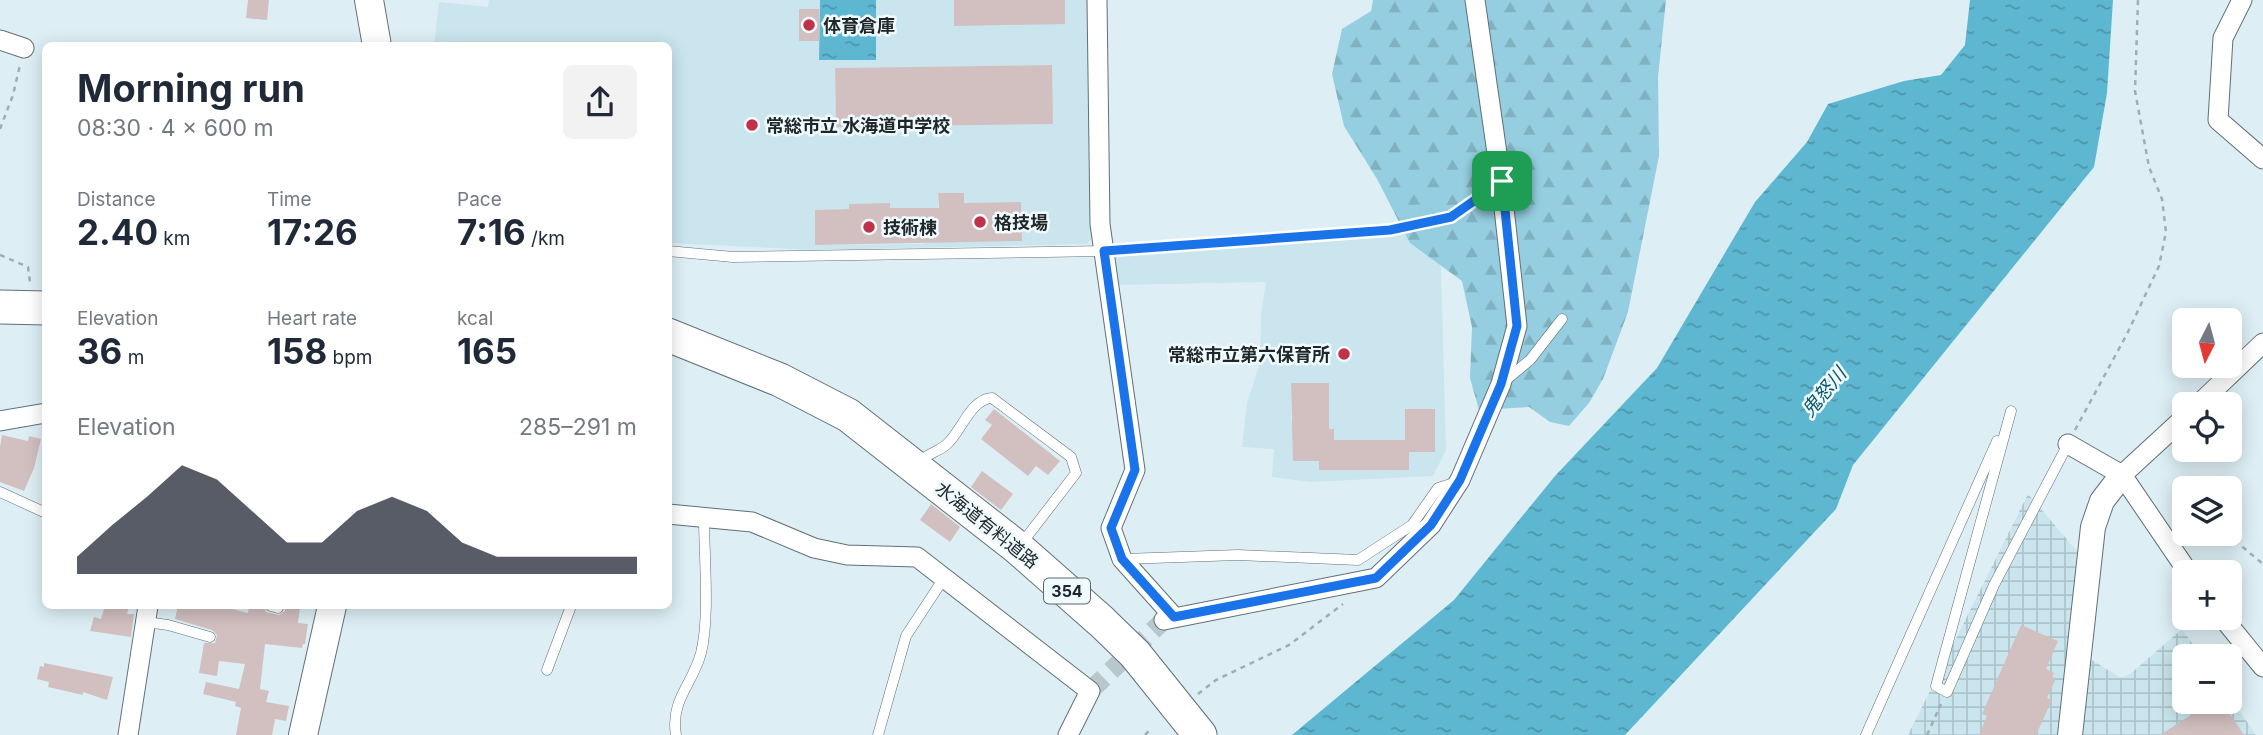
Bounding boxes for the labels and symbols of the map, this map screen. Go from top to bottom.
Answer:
place label: 体育倉庫 [823,15,895,36]
marker: 体育倉庫 [801,17,817,33]
place label: 常総市立 水海道中学校 [766,115,950,136]
marker: 常総市立 水海道中学校 [744,117,760,133]
pin [1472,151,1532,211]
place label: 格技場 [994,212,1048,233]
marker: 格技場 [972,214,988,230]
place label: 技術棟 [883,217,937,238]
marker: 技術棟 [861,219,877,235]
north arrow [2172,308,2242,378]
place label: 常総市立第六保育所 [1168,344,1330,365]
marker: 常総市立第六保育所 [1336,346,1352,362]
water label: 鬼怒川 [1797,361,1852,421]
street label: 水海道有料道路 [931,477,1043,573]
road number: 354 [1044,578,1090,604]

